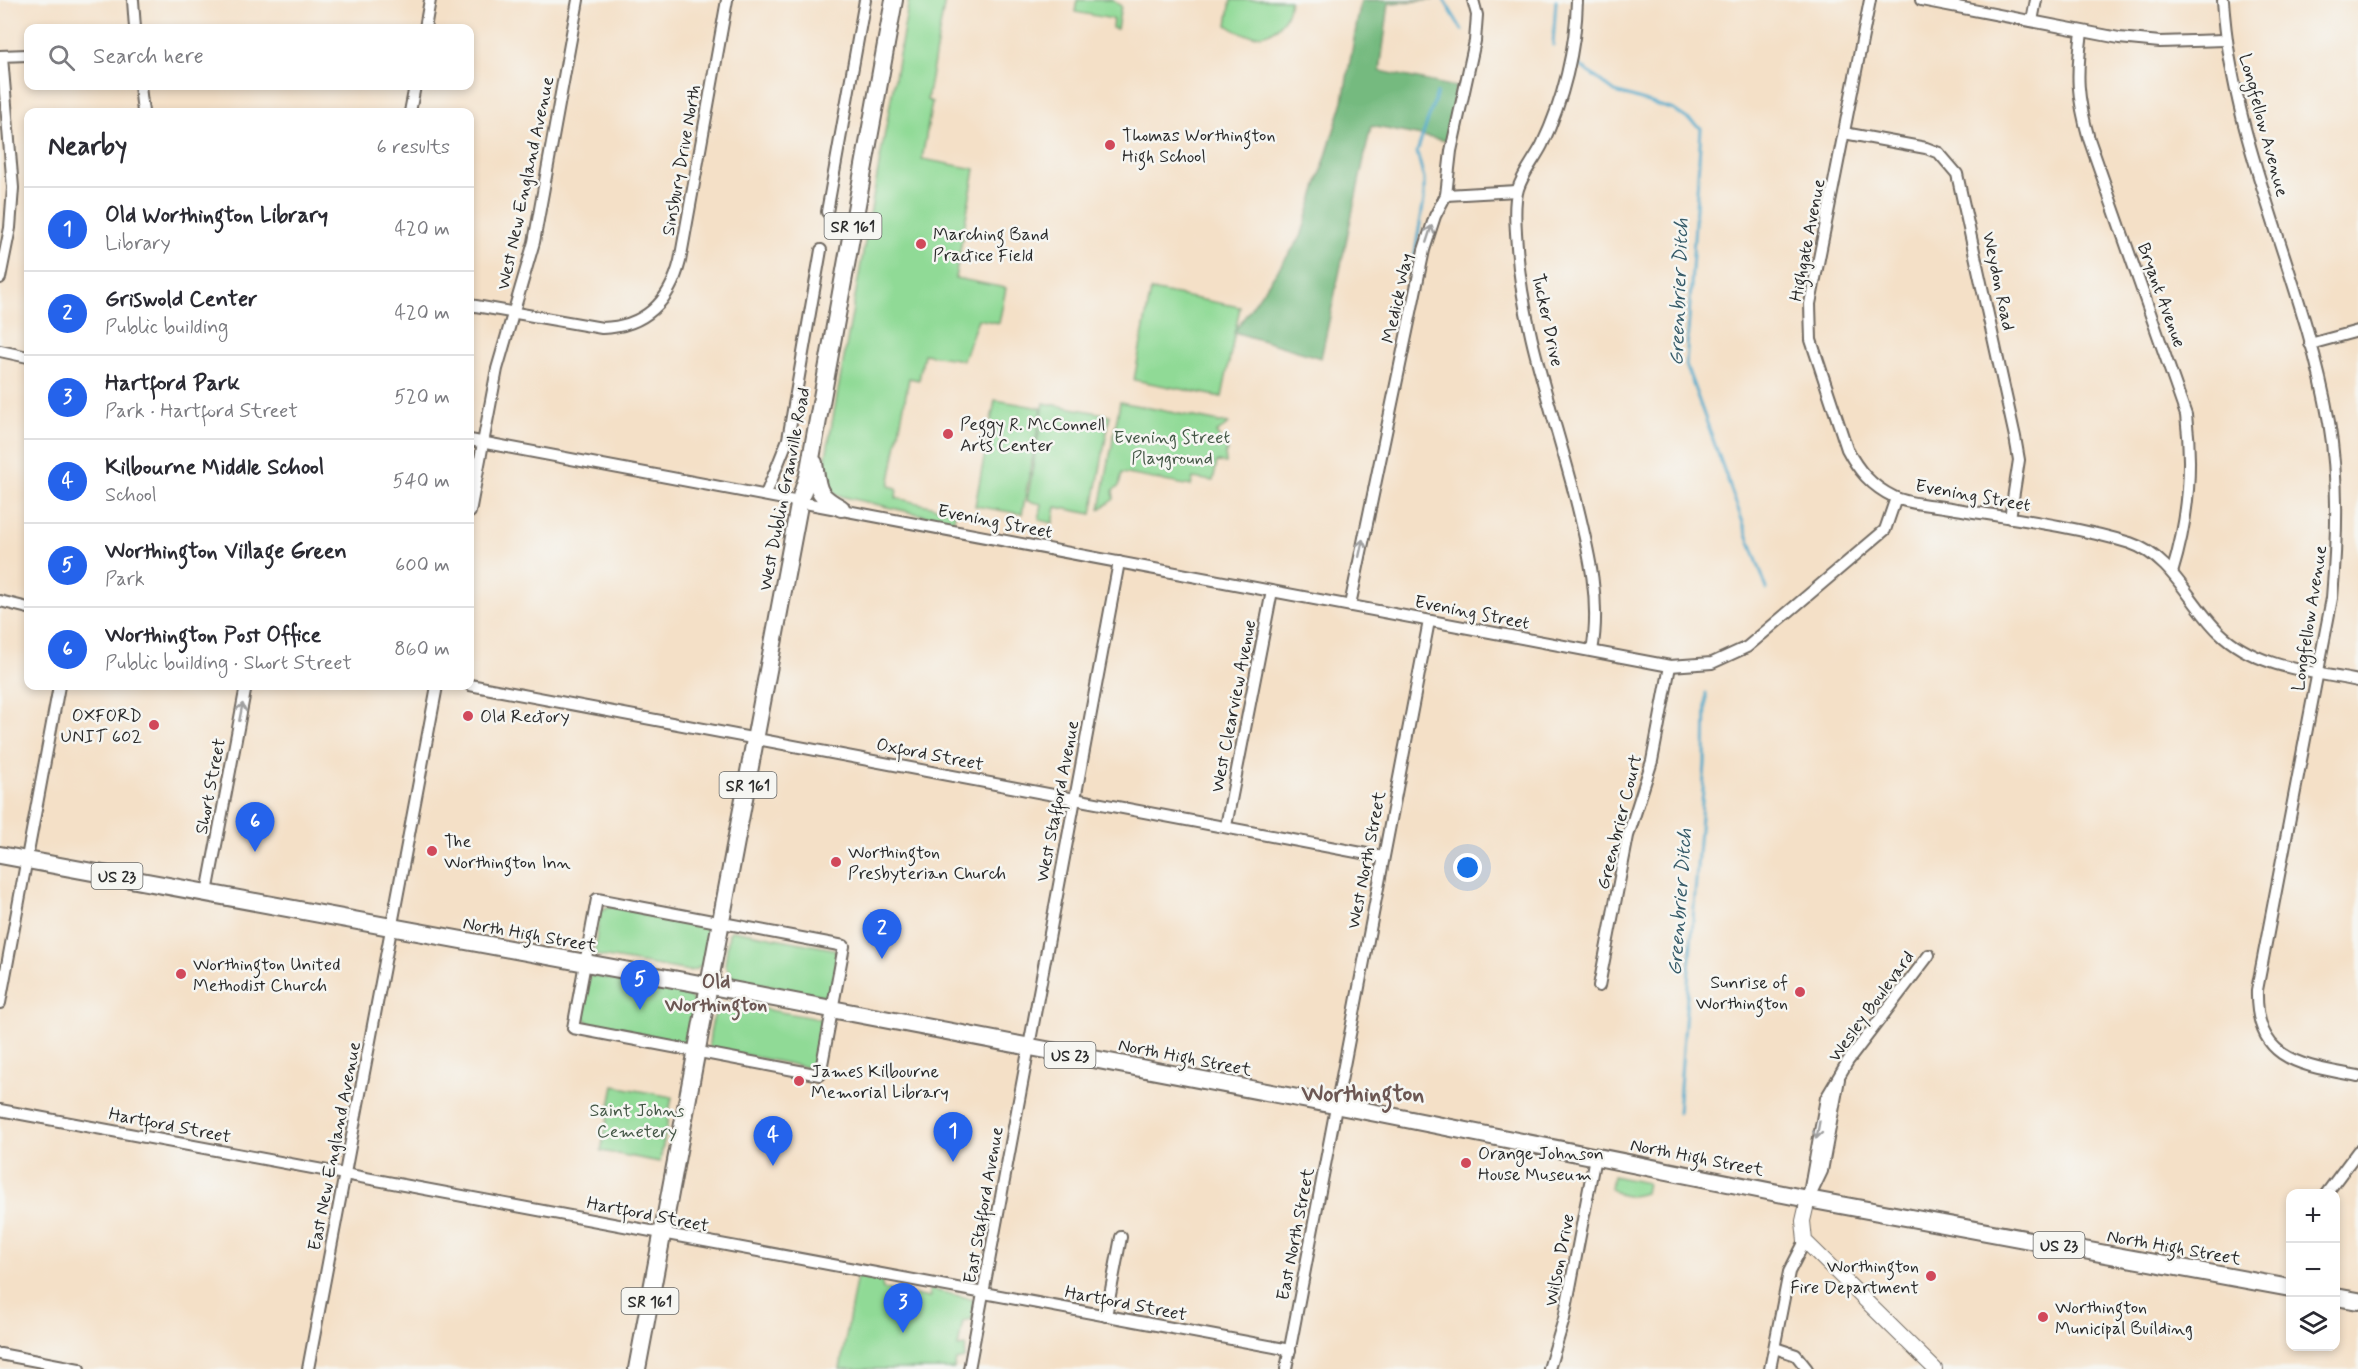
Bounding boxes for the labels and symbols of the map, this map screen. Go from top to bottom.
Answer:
street label: Longfellow Avenue [2231,51,2294,200]
street label: West New England Avenue [492,74,560,292]
street label: Sinsbury Drive North [657,83,707,238]
place label: Thomas Worthington High School [1122,124,1275,171]
marker: Thomas Worthington High School [1103,138,1117,152]
street label: Highgate Avenue [1784,177,1834,304]
road number: SR 161 [824,213,882,239]
water label: Greenbrier Ditch [1663,217,1696,366]
place label: Marching Band Practice Field [933,223,1049,268]
one-way arrow [1425,225,1436,244]
street label: Weydon Road [1976,230,2020,333]
marker: Marching Band Practice Field [914,237,928,251]
street label: Bryant Avenue [2131,240,2191,351]
street label: Medick Way [1377,251,1419,345]
street label: Tucker Drive [1525,272,1569,369]
street label: West Dublin Granville Road [753,385,817,593]
place label: Peggy R. McConnell Arts Center [960,413,1106,458]
park label: Evening Street Playground [1114,426,1230,471]
marker: Peggy R. McConnell Arts Center [941,427,955,441]
street label: Evening Street [1913,474,2033,518]
street label: Evening Street [935,499,1055,545]
one-way arrow [1356,539,1368,558]
street label: Longfellow Avenue [2287,543,2334,693]
street label: Evening Street [1412,590,1532,636]
street label: West Clearview Avenue [1205,618,1263,795]
one-way arrow [236,703,247,722]
place label: OXFORD UNIT 602 [61,704,142,749]
place label: Old Rectory [480,705,570,729]
marker: Old Rectory [461,709,475,723]
marker: OXFORD UNIT 602 [147,718,161,732]
street label: West Stafford Avenue [1031,718,1087,884]
street label: Oxford Street [874,733,986,779]
street label: Short Street [190,736,232,836]
street label: Greenbrier Court [1592,752,1648,892]
road number: SR 161 [720,772,777,798]
street label: West North Street [1342,789,1392,931]
pin: 6 [236,802,274,852]
water label: Greenbrier Ditch [1662,827,1699,977]
place label: The Worthington Inn [444,830,571,877]
place label: Worthington Presbyterian Church [848,841,1006,886]
marker: The Worthington Inn [425,844,439,858]
your location [1453,853,1482,882]
marker: Worthington Presbyterian Church [829,855,843,869]
road number: US 23 [92,863,142,889]
pin: 2 [862,910,902,959]
street label: North High Street [461,911,599,961]
street label: Wesley Boulevard [1823,946,1920,1067]
place label: Worthington United Methodist Church [193,953,340,998]
pin: 5 [620,960,660,1010]
marker: Worthington United Methodist Church [174,967,188,981]
district label: Old Worthington [664,969,767,1021]
place label: Sunrise of Worthington [1696,971,1788,1018]
marker: Sunrise of Worthington [1793,985,1807,999]
street label: North High Street [1116,1033,1254,1085]
street label: East New England Avenue [303,1039,367,1253]
road number: US 23 [1044,1042,1096,1068]
place label: James Kilbourne Memorial Library [811,1060,949,1105]
marker: James Kilbourne Memorial Library [792,1074,806,1088]
district label: Worthington [1301,1079,1424,1113]
park label: Saint Johns Cemetery [589,1099,685,1144]
street label: Hartford Street [106,1102,233,1152]
pin: 1 [934,1112,972,1162]
pin: 4 [754,1116,792,1166]
one-way arrow [1813,1119,1824,1139]
street label: East Stafford Avenue [958,1125,1012,1286]
street label: North High Street [1628,1133,1766,1185]
place label: Orange Johnson House Museum [1478,1142,1604,1187]
marker: Orange Johnson House Museum [1459,1156,1473,1170]
street label: East North Street [1271,1165,1321,1303]
street label: Hartford Street [584,1191,711,1241]
street label: Wilson Drive [1539,1212,1581,1309]
street label: North High Street [2105,1224,2243,1274]
road number: US 23 [2034,1232,2084,1258]
place label: Worthington Fire Department [1790,1255,1919,1300]
marker: Worthington Fire Department [1924,1269,1938,1283]
street label: Hartford Street [1062,1280,1189,1330]
pin: 3 [884,1284,922,1333]
road number: SR 161 [622,1288,678,1314]
place label: Worthington Municipal Building [2055,1296,2193,1341]
marker: Worthington Municipal Building [2036,1310,2050,1324]

